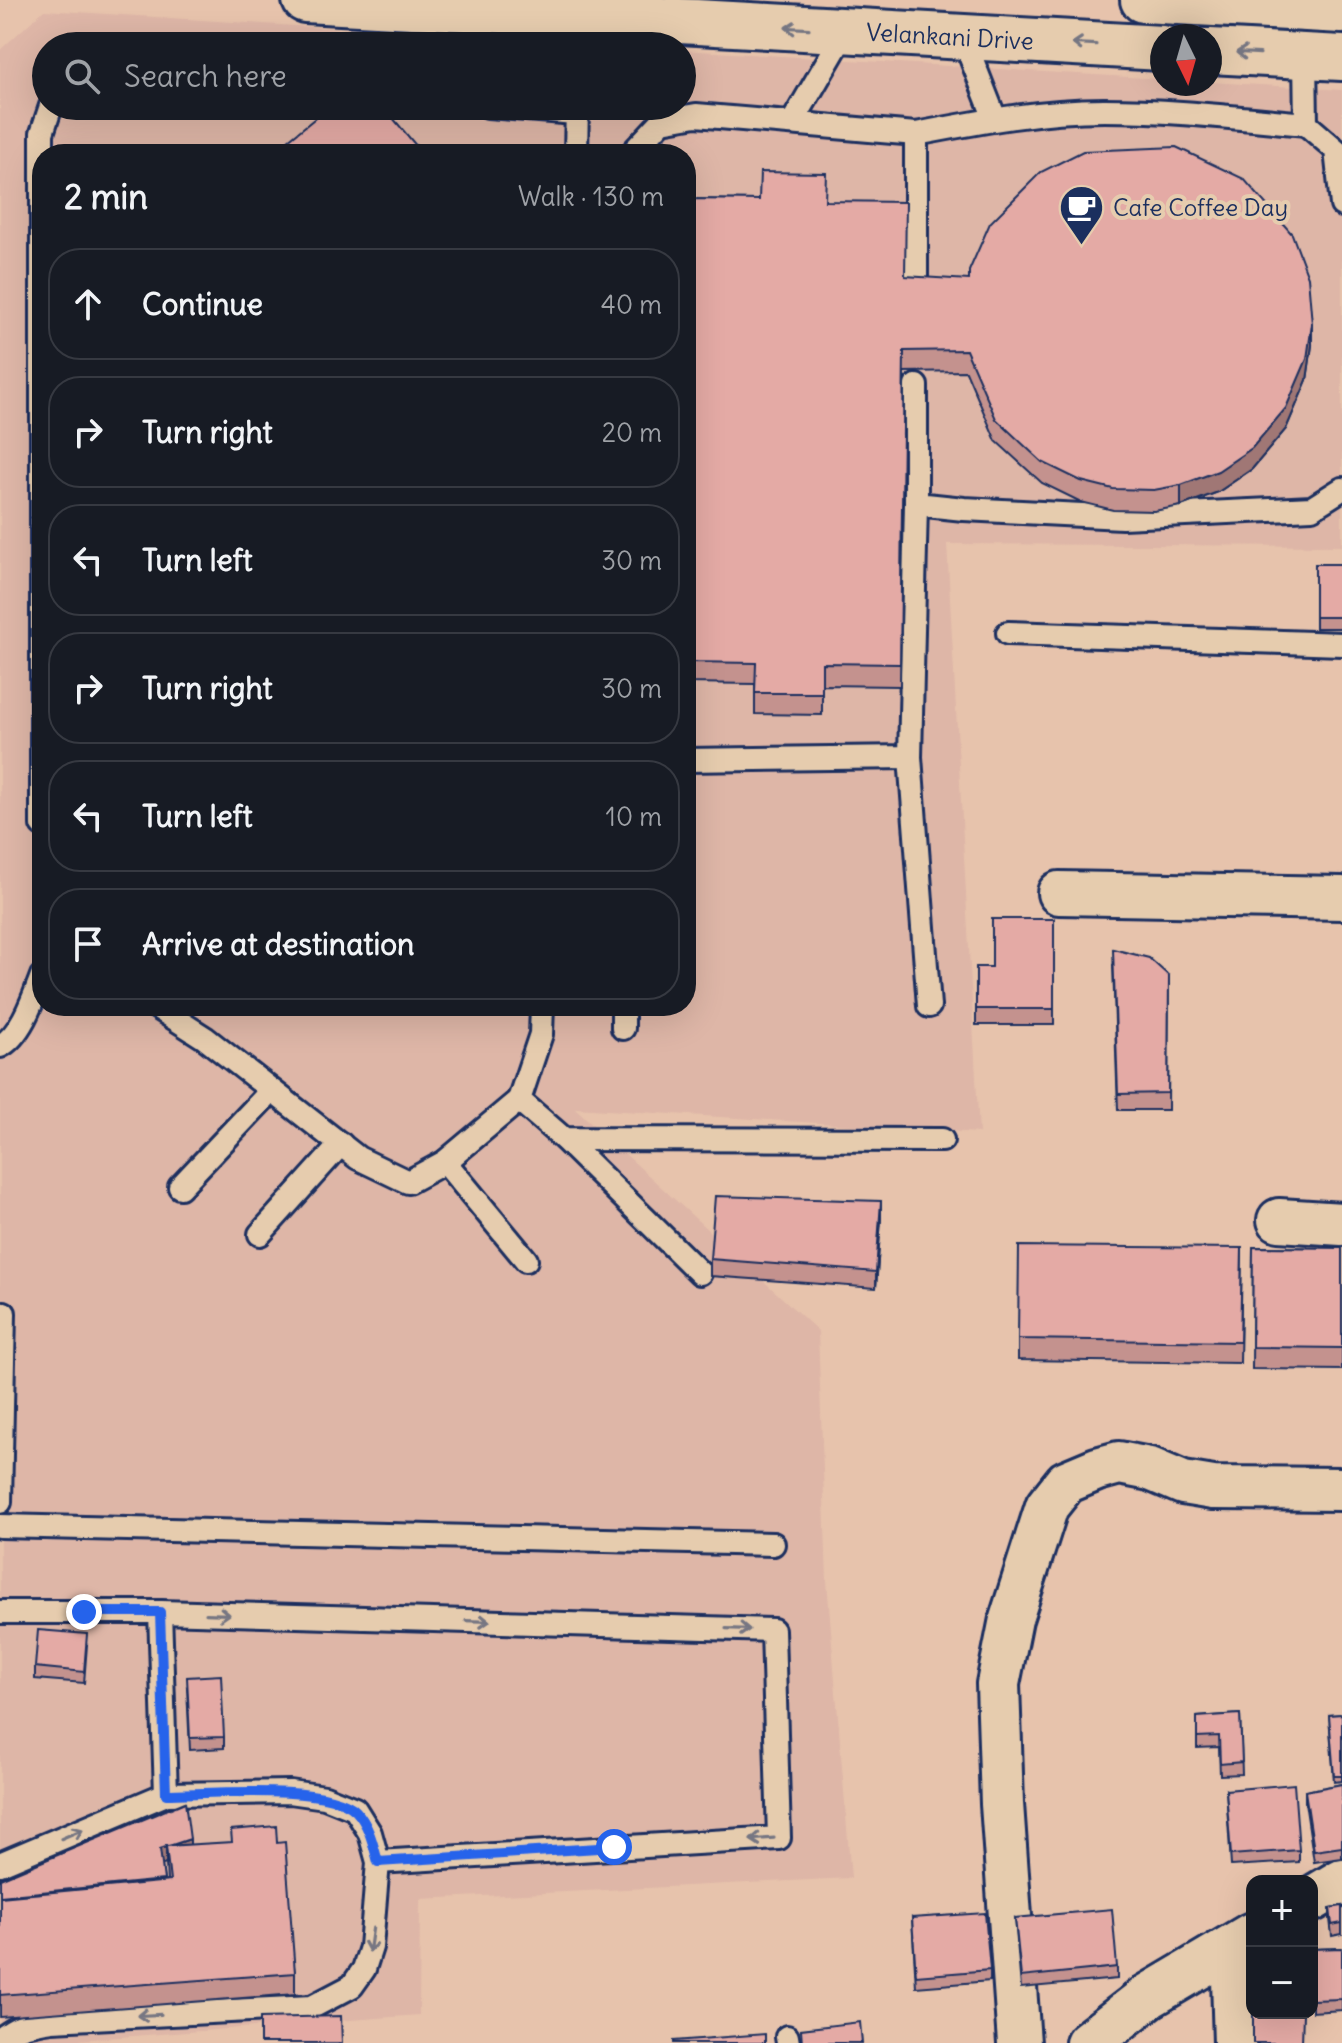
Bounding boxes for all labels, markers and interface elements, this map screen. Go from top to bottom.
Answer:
street label: Velankani Drive [865,16,1035,56]
one-way arrow [784,20,811,35]
north arrow [1150,24,1222,96]
search box [32,32,696,120]
one-way arrow [1071,36,1098,51]
one-way arrow [1235,46,1262,61]
icon: search [60,54,104,98]
text: Search here [124,57,287,95]
text: 2 min [64,175,148,218]
text: Walk · 130 m [518,180,664,213]
cafe icon: Cafe Coffee Day [1058,183,1106,246]
place label: Cafe Coffee Day [1113,192,1288,222]
icon: ahead [66,282,110,326]
text: Continue [142,285,263,323]
text: 40 m [601,288,662,321]
icon: right [66,410,110,454]
text: Turn right [142,413,273,451]
text: 20 m [602,416,662,449]
icon: left [66,538,110,582]
text: Turn left [142,541,253,579]
text: 30 m [601,544,662,577]
icon: right [66,666,110,710]
text: Turn right [142,669,273,707]
text: 30 m [601,672,662,705]
icon: left [66,794,110,838]
text: Turn left [142,797,253,835]
text: 10 m [606,800,662,833]
icon: arrive [66,922,110,966]
text: Arrive at destination [142,925,414,963]
route end [66,1594,102,1630]
one-way arrow [204,1606,231,1621]
one-way arrow [464,1614,491,1629]
one-way arrow [724,1621,751,1636]
one-way arrow [59,1825,84,1840]
route start [596,1829,632,1865]
one-way arrow [749,1832,776,1847]
map controls [1246,1875,1318,2019]
button: + [1246,1875,1318,1947]
one-way arrow [363,1926,378,1952]
button: − [1246,1947,1318,2019]
one-way arrow [136,2008,163,2023]

